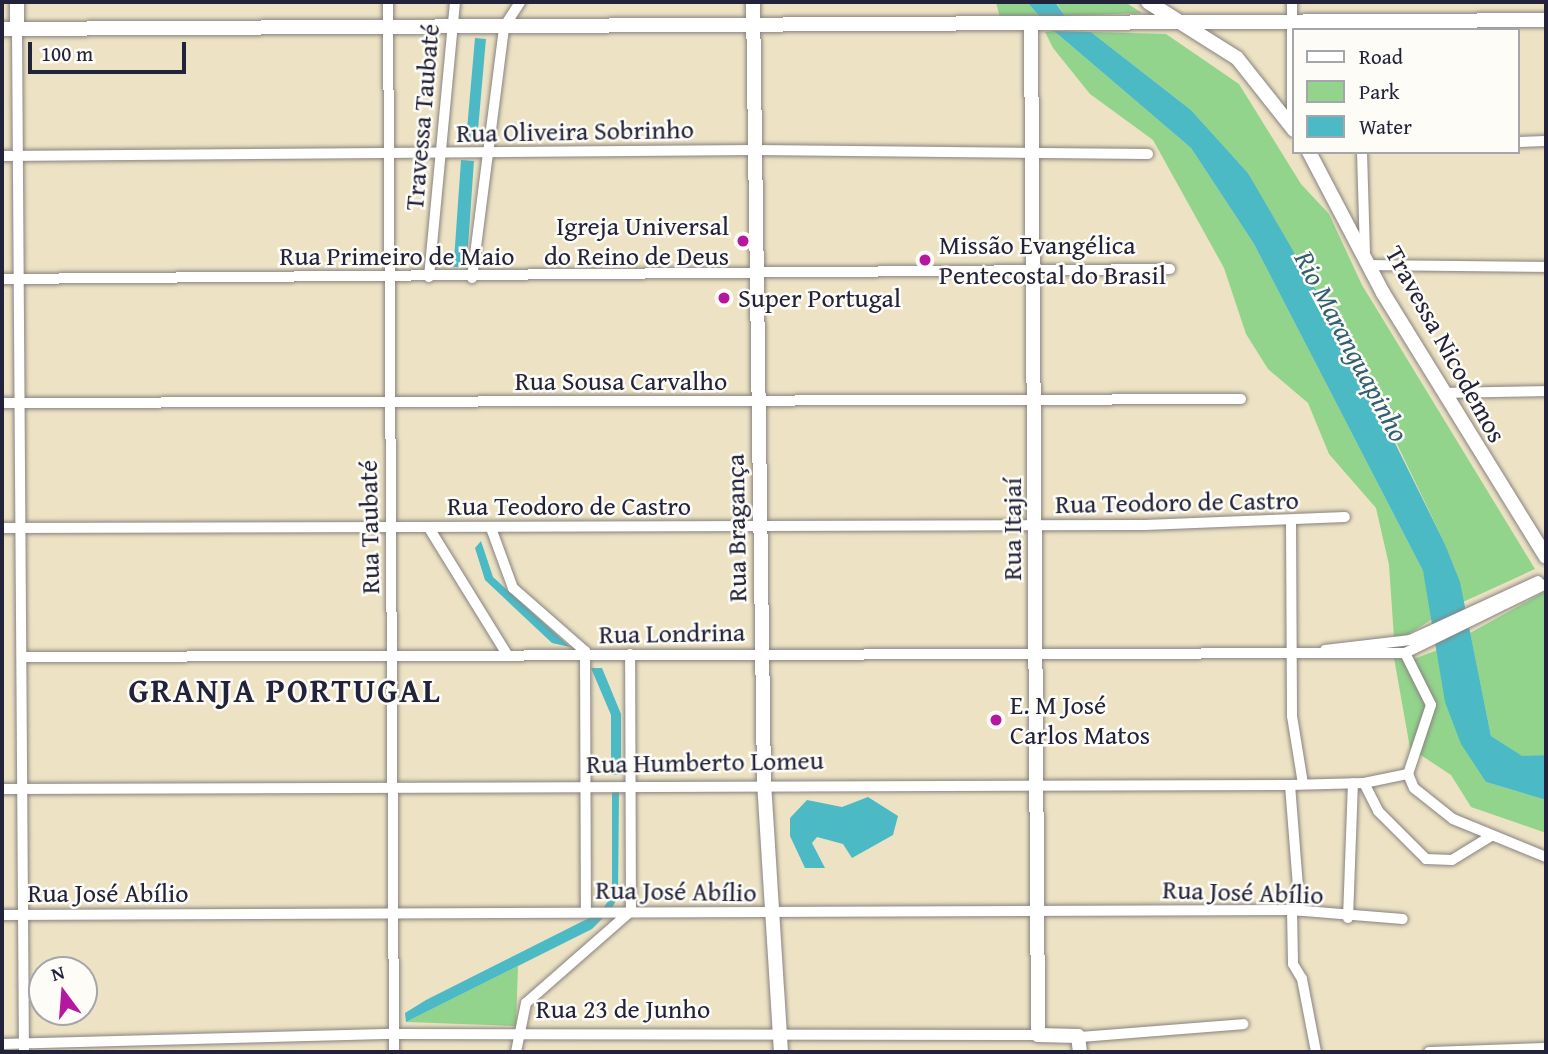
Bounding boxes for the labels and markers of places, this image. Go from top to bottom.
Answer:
place label: Igreja Universal do Reino de Deus [544,210,729,272]
place label: Missão Evangélica Pentecostal do Brasil [939,229,1166,290]
marker: Igreja Universal do Reino de Deus [735,233,751,249]
marker: Missão Evangélica Pentecostal do Brasil [917,252,933,268]
place label: Super Portugal [738,282,901,314]
marker: Super Portugal [716,290,732,306]
place label: E. M José Carlos Matos [1010,689,1150,750]
marker: E. M José Carlos Matos [988,712,1004,728]

